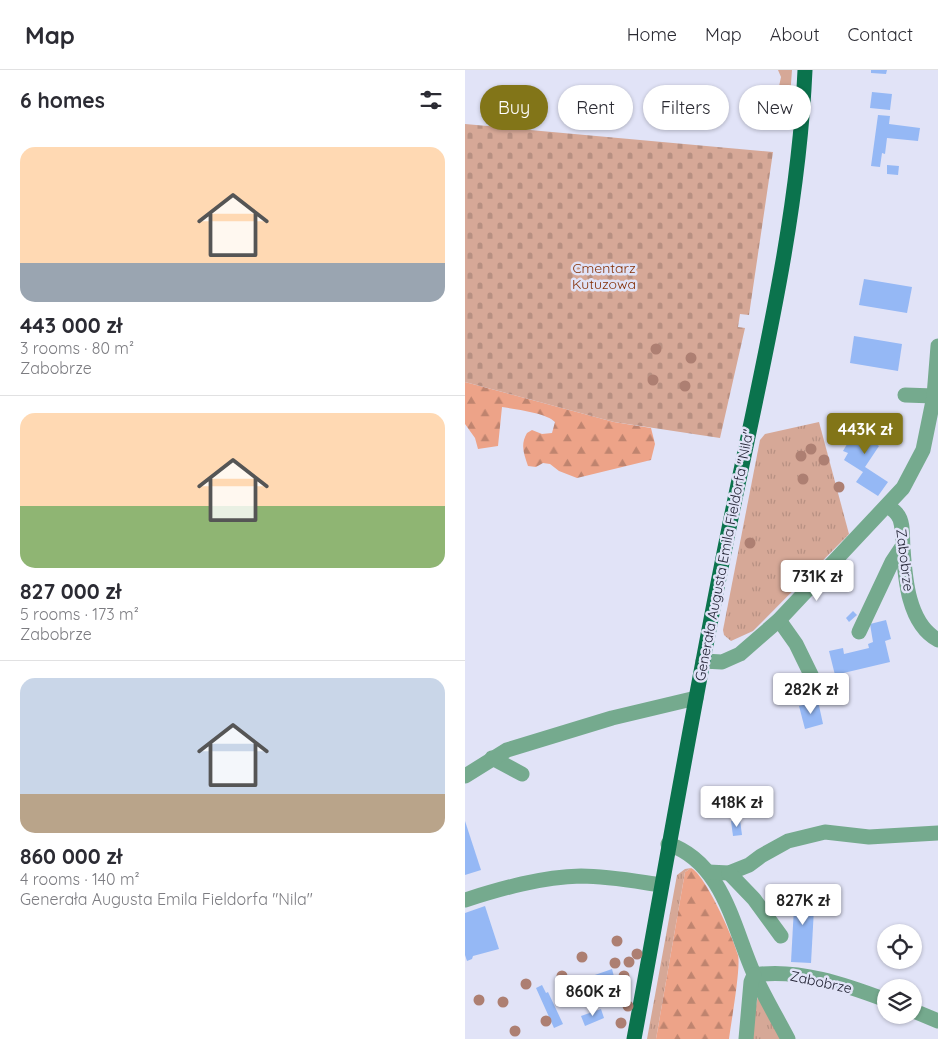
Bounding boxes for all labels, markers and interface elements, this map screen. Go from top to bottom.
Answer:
text: Map [25,20,75,50]
text: Home [627,23,677,46]
text: Map [705,23,742,46]
text: About [770,23,820,46]
text: Contact [848,23,913,46]
chip: Buy [480,85,548,130]
chip: Rent [558,85,633,130]
chip: Filters [643,85,729,130]
chip: New [739,85,811,130]
icon: filters [417,86,445,114]
text: 6 homes [20,87,105,113]
icon: home [188,180,278,270]
park label: Cmentarz Kutuzowa [572,259,636,293]
text: 443 000 zł [20,312,122,338]
text: 3 rooms · 80 m² [20,338,134,358]
text: Zabobrze [20,358,92,378]
pin: 443K zł [819,412,911,455]
text: 443K zł [838,419,892,439]
street label: Generała Augusta Emila Fieldorfa "Nila" [691,427,757,683]
icon: home [188,445,278,535]
street label: Zabobrze [892,528,918,592]
pin: 731K zł [771,560,863,602]
text: 731K zł [792,566,842,586]
text: 827 000 zł [20,578,121,604]
text: 5 rooms · 173 m² [20,604,139,624]
text: Zabobrze [20,624,92,644]
pin: 282K zł [765,672,857,715]
text: 282K zł [784,679,838,699]
icon: home [188,710,278,800]
pin: 418K zł [691,786,783,828]
text: 418K zł [712,792,762,812]
text: 860 000 zł [20,843,122,869]
text: 4 rooms · 140 m² [20,869,140,889]
pin: 827K zł [757,884,849,926]
text: Generała Augusta Emila Fieldorfa "Nila" [20,889,313,909]
text: 827K zł [776,890,830,910]
map controls [877,924,922,1024]
button: locate [877,924,922,969]
street label: Zabobrze [788,967,854,997]
pin: 860K zł [547,974,639,1017]
button: layers [877,979,922,1024]
text: 860K zł [566,981,620,1001]

